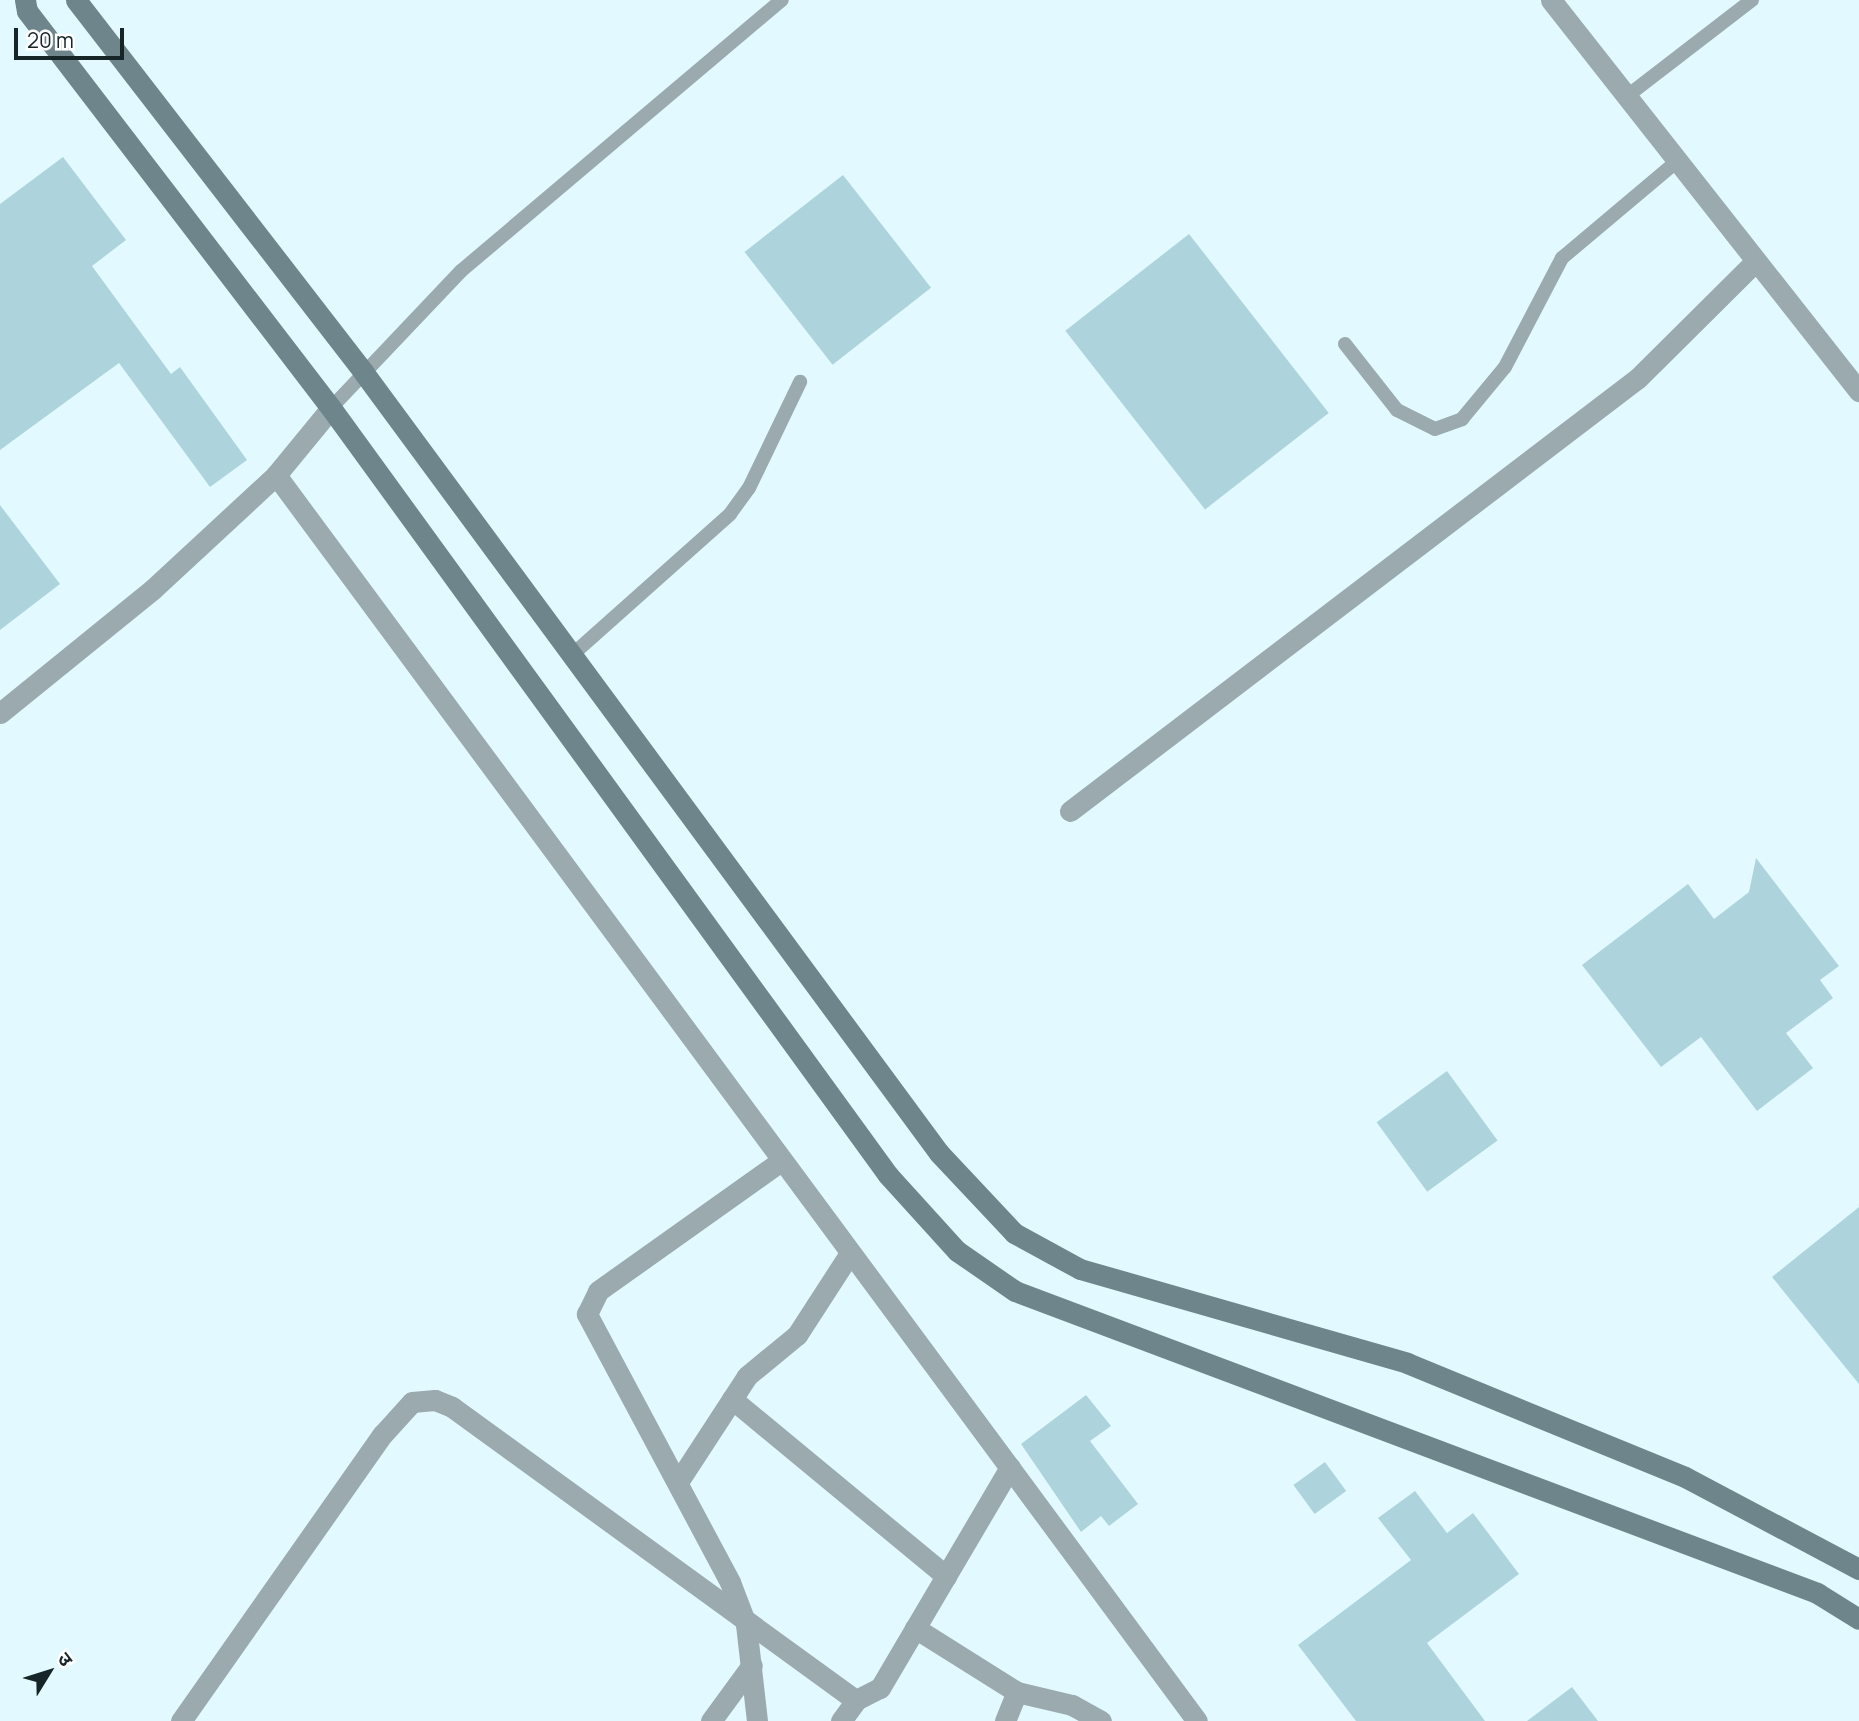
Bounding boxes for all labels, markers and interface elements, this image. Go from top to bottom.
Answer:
scale bar [18,14,128,58]
text: 20 m [27,26,74,54]
north arrow [14,1637,84,1707]
text: उ [52,1647,79,1671]

